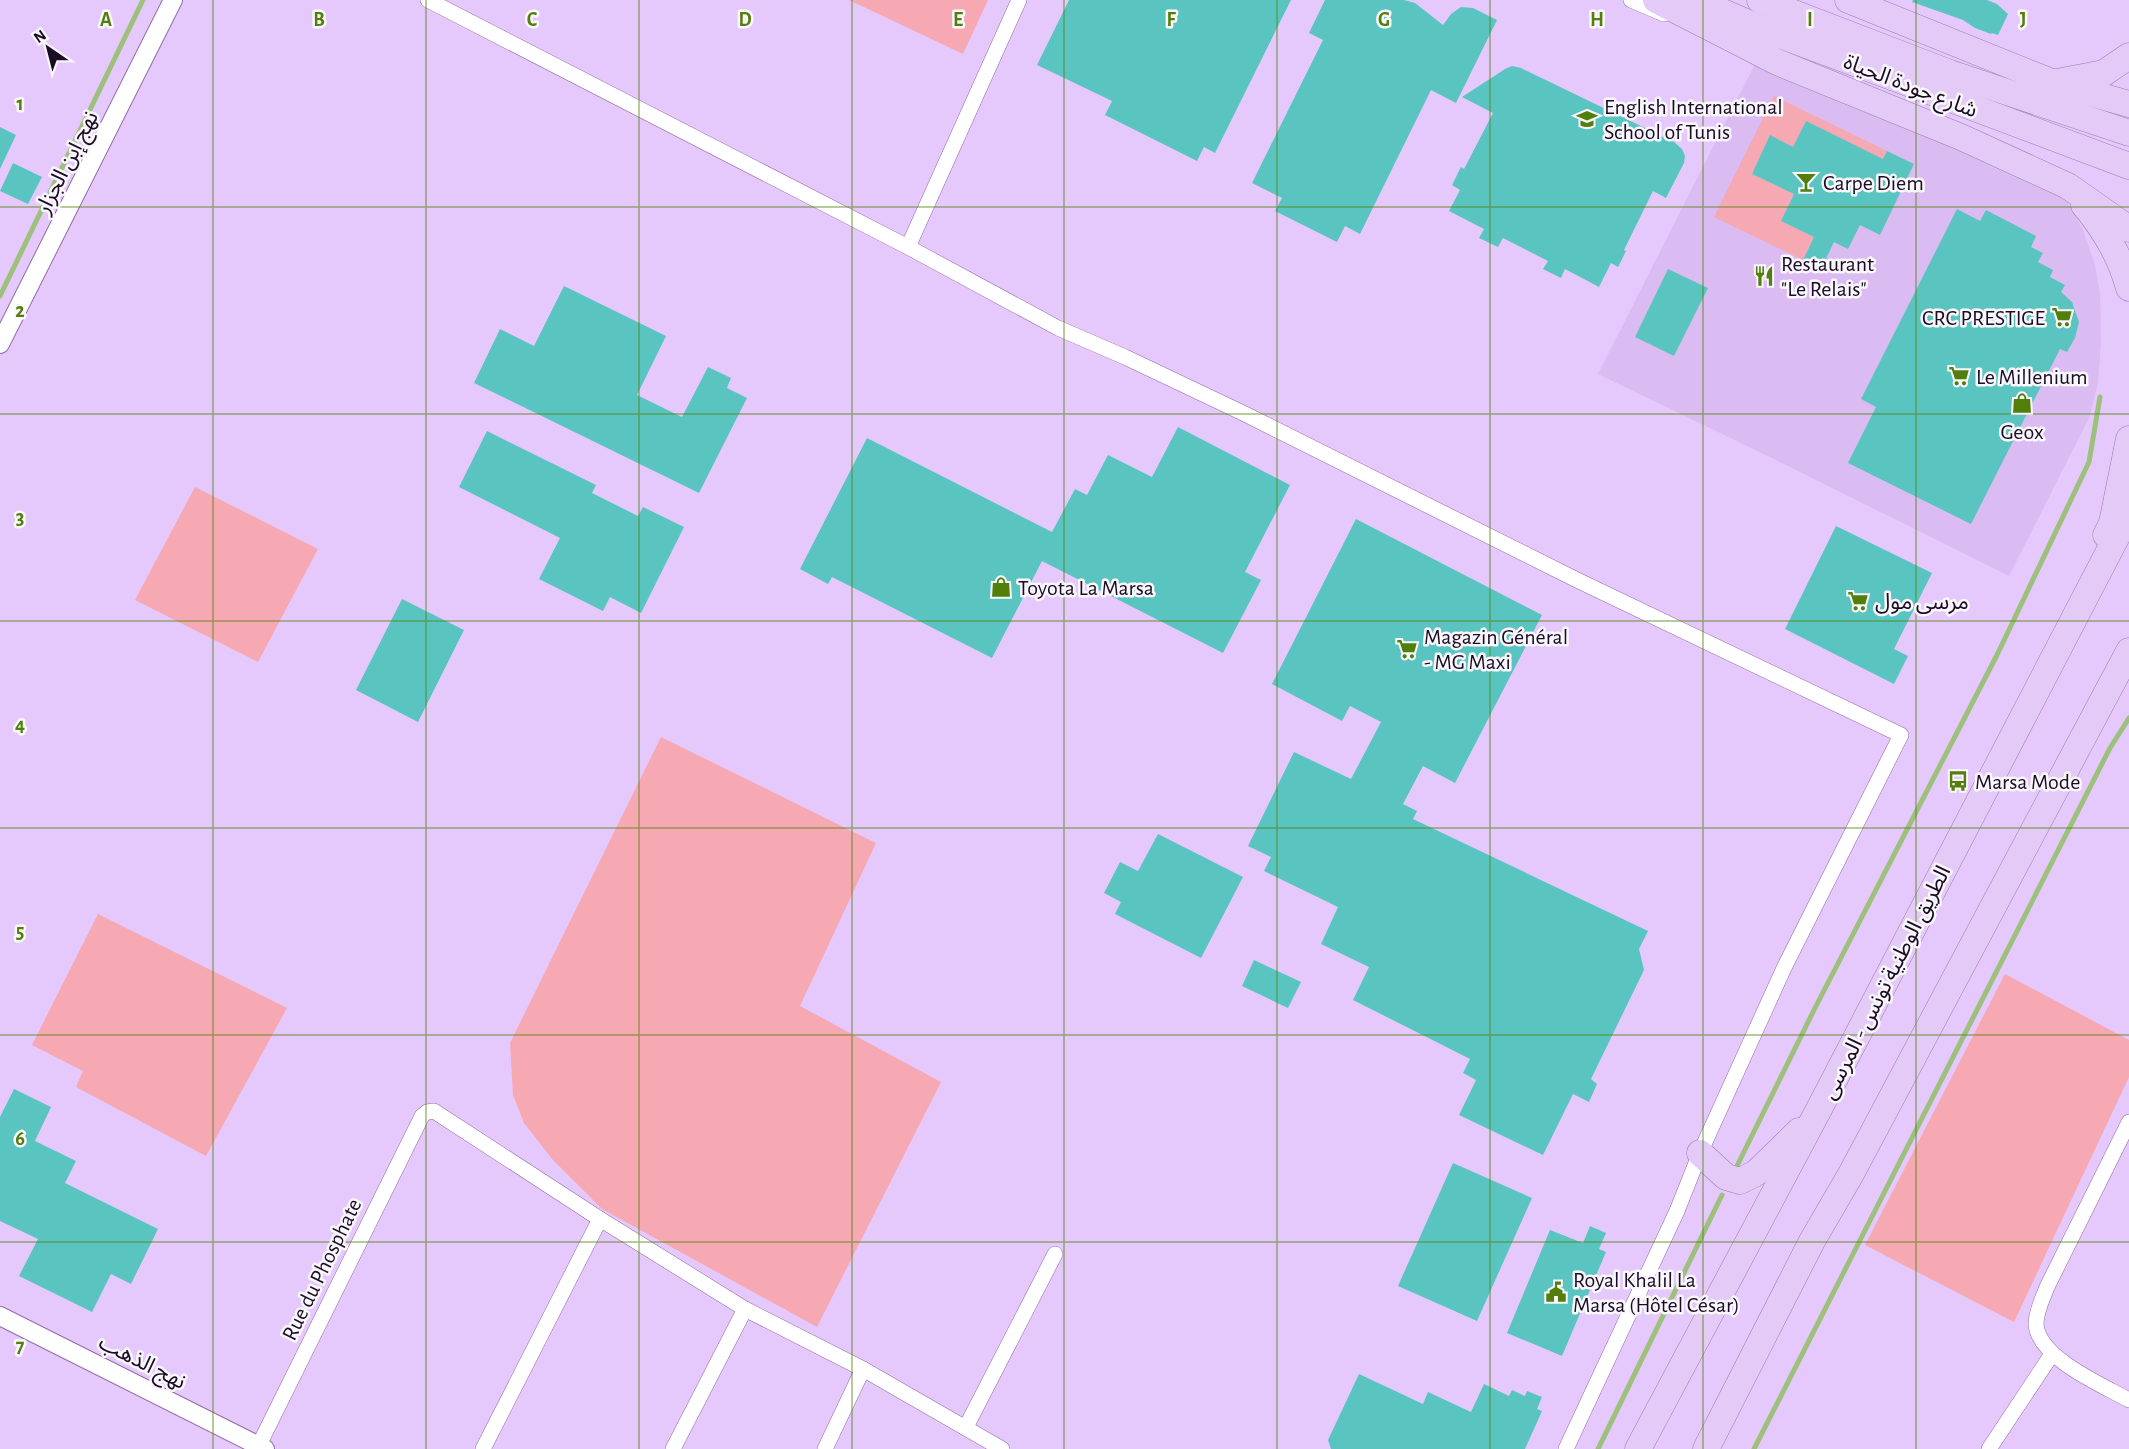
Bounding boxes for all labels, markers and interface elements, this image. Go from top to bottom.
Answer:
text: A [100,10,112,30]
text: B [313,10,325,30]
text: C [527,10,538,30]
text: D [738,10,752,30]
text: E [953,10,963,30]
text: F [1166,10,1176,30]
text: G [1378,10,1390,30]
text: H [1590,10,1604,30]
text: I [1807,10,1813,30]
text: J [2020,10,2026,30]
north arrow [18,18,78,78]
text: N [31,27,49,46]
street label: شارع جودة الحياة [1839,50,1981,126]
text: 1 [16,94,24,114]
place label: English International School of Tunis [1604,96,1783,143]
street label: نهج إبن الجزار [31,107,107,221]
school or university icon: English International School of Tunis [1575,107,1599,131]
bar icon: Carpe Diem [1794,170,1818,194]
place label: Carpe Diem [1823,172,1924,194]
place label: Restaurant "Le Relais" [1781,253,1874,300]
restaurant icon: Restaurant "Le Relais" [1752,264,1776,288]
text: 2 [15,301,25,321]
supermarket icon: CRC PRESTIGE [2050,305,2074,329]
place label: CRC PRESTIGE [1922,307,2045,329]
supermarket icon: Le Millenium [1947,364,1971,388]
place label: Le Millenium [1976,366,2088,388]
shop icon: Geox [2010,391,2034,415]
place label: Geox [2001,421,2044,443]
text: 3 [16,508,24,528]
shop icon: Toyota La Marsa [989,575,1013,599]
place label: Toyota La Marsa [1018,577,1154,599]
supermarket icon: مرسى مول [1846,589,1870,613]
place label: مرسى مول [1875,591,1969,614]
place label: Magazin Général - MG Maxi [1424,626,1568,673]
supermarket icon: Magazin Général - MG Maxi [1395,637,1419,661]
text: 4 [15,715,25,735]
bus stop icon: Marsa Mode [1946,769,1970,793]
place label: Marsa Mode [1975,771,2080,793]
street label: الطريق الوطنية تونس - المرسى [1817,862,1956,1104]
text: 5 [16,922,24,942]
text: 6 [15,1129,25,1149]
street label: Rue du Phosphate [278,1195,366,1344]
place label: Royal Khalil La Marsa (Hôtel César) [1573,1269,1740,1316]
public building icon: Royal Khalil La Marsa (Hôtel César) [1544,1280,1568,1304]
street label: نهج الذهب [93,1331,190,1398]
text: 7 [16,1336,25,1356]

